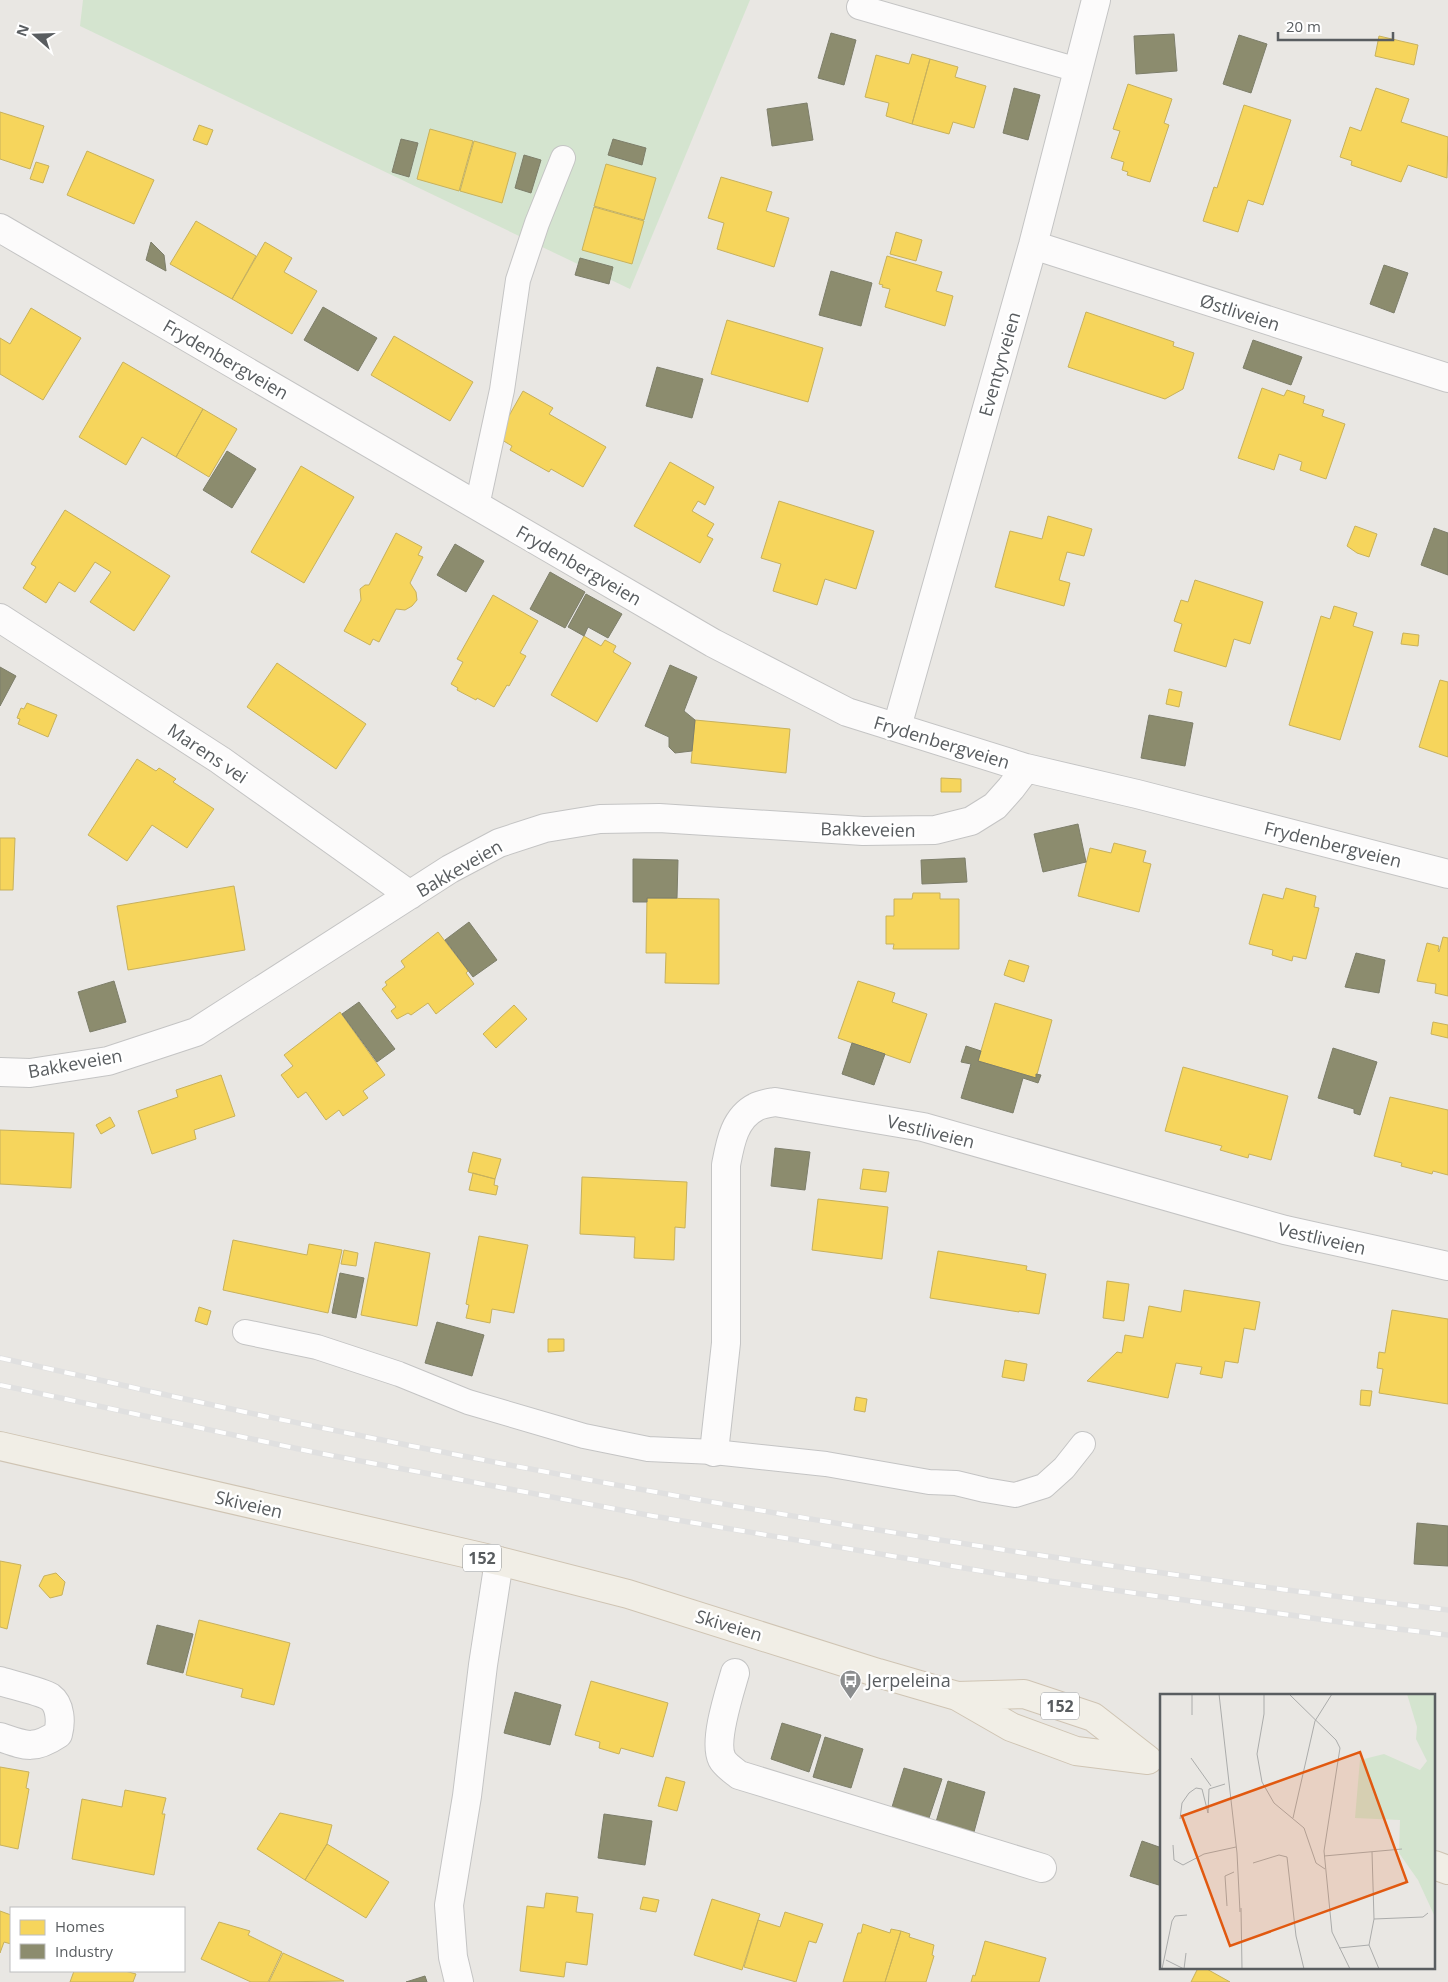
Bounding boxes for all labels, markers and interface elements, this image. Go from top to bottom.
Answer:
north arrow [10,10,60,60]
scale bar [1278,10,1393,42]
text: 20 m [1286,16,1321,36]
text: N [11,22,33,39]
street label: Østliveien [1197,288,1283,336]
street label: Eventyrveien [973,309,1025,419]
street label: Frydenbergveien [159,313,293,405]
street label: Frydenbergveien [512,519,646,611]
street label: Frydenbergveien [871,710,1013,774]
street label: Marens vei [163,717,253,789]
street label: Frydenbergveien [1262,815,1404,873]
street label: Bakkeveien [820,816,916,842]
street label: Bakkeveien [412,834,506,902]
street label: Bakkeveien [26,1043,124,1083]
street label: Vestliveien [885,1109,977,1153]
street label: Vestliveien [1276,1216,1368,1260]
street label: Skiveien [213,1485,285,1523]
road number: 152 [463,1545,501,1572]
street label: Skiveien [693,1603,765,1647]
bus stop icon: Jerpeleina [839,1668,863,1699]
place label: Jerpeleina [865,1668,951,1692]
road number: 152 [1041,1692,1079,1720]
inset map [1160,1694,1436,1970]
legend [10,1907,185,1972]
text: Homes [55,1916,105,1936]
text: Industry [55,1941,113,1961]

